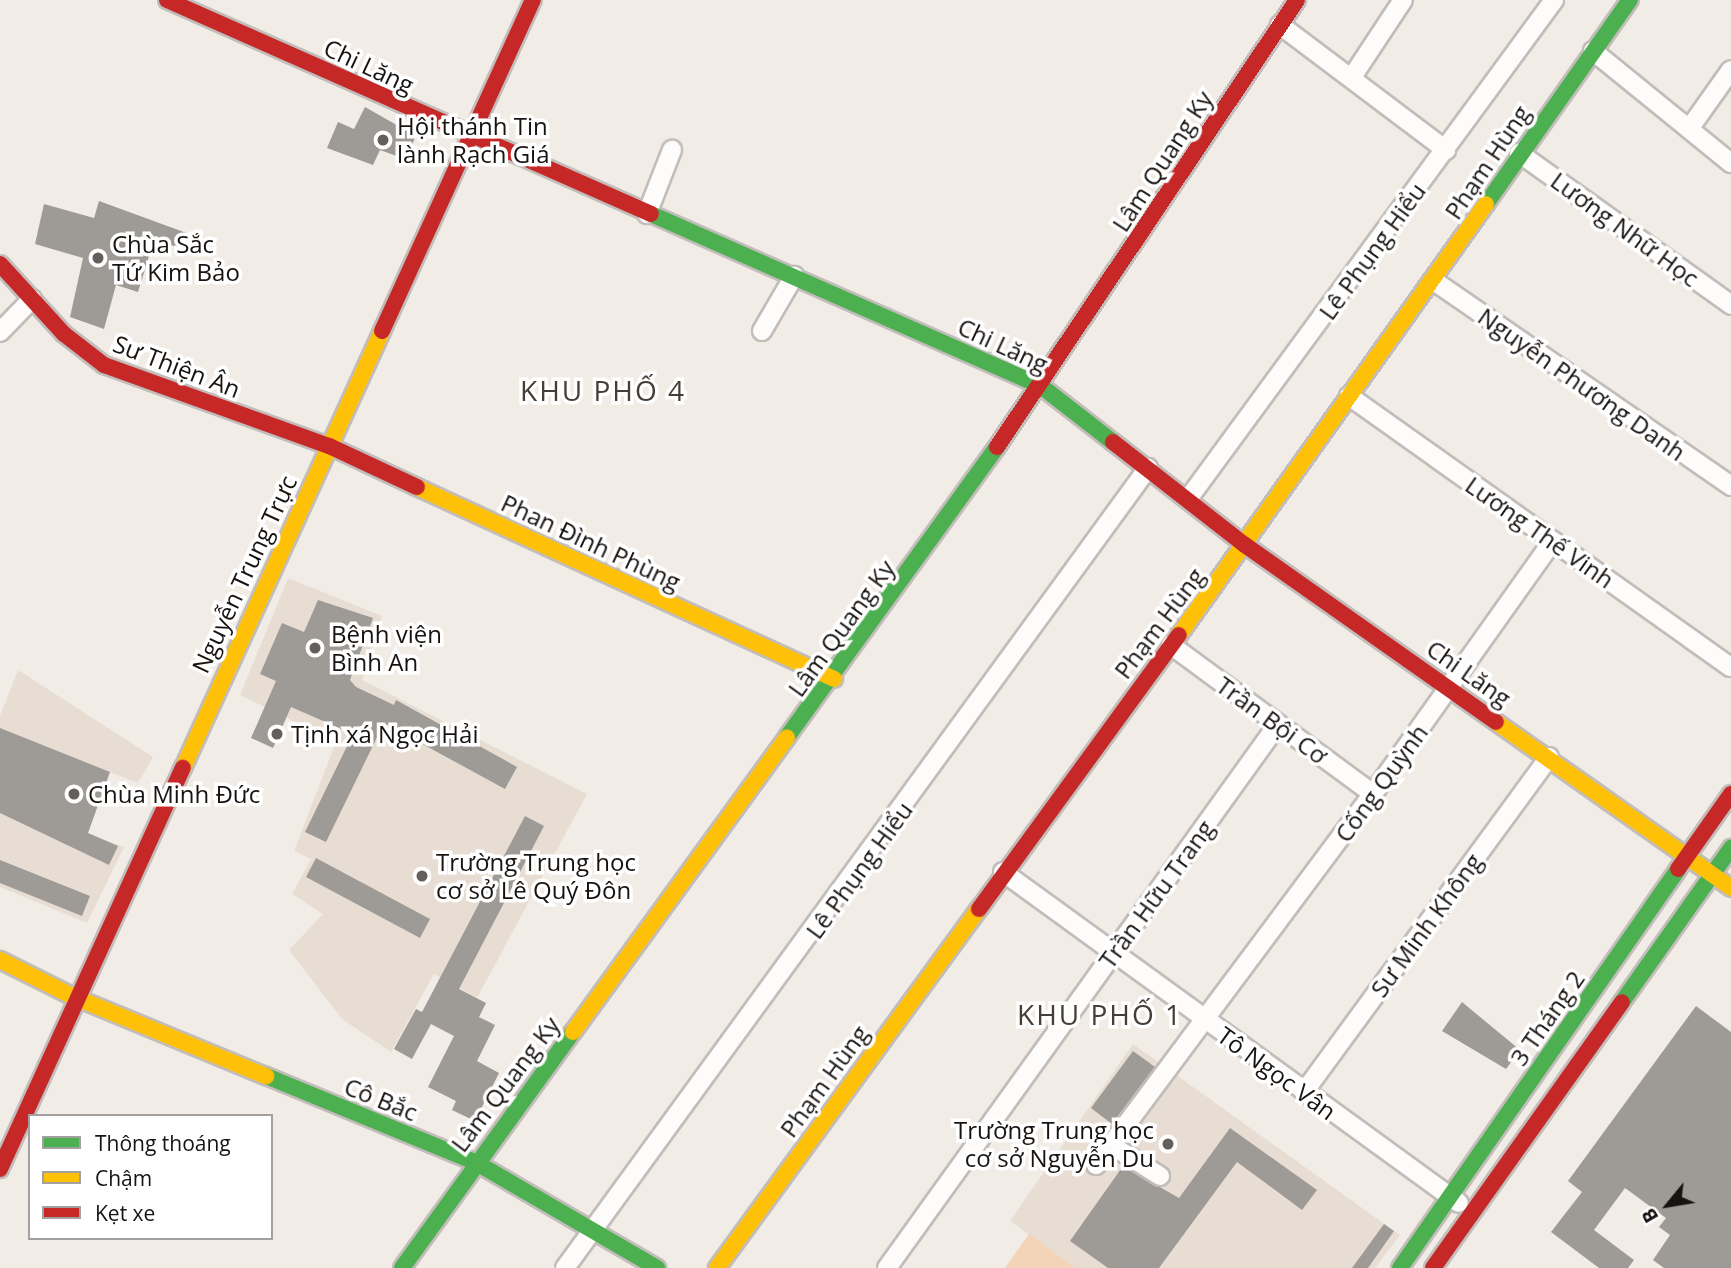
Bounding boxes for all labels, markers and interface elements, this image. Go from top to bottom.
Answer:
street label: Chi Lăng [320,33,418,99]
street label: Lâm Quang Ky [1106,85,1218,237]
street label: Phạm Hùng [1438,100,1536,224]
place label: Hội thánh Tin lành Rạch Giá [397,112,550,168]
marker: Hội thánh Tin lành Rạch Giá [375,132,391,148]
street label: Lương Nhữ Học [1545,166,1705,292]
street label: Lê Phụng Hiểu [1313,177,1431,325]
place label: Chùa Sắc Tứ Kim Bảo [112,230,240,286]
marker: Chùa Sắc Tứ Kim Bảo [90,250,106,266]
street label: Nguyễn Phương Danh [1473,302,1691,466]
street label: Chi Lăng [954,312,1052,378]
street label: Sư Thiện Ân [109,329,245,403]
district label: KHU PHỐ 4 [521,373,685,407]
street label: Lương Thế Vinh [1460,470,1620,594]
street label: Nguyễn Trung Trực [186,471,302,677]
street label: Phan Đình Phùng [497,488,685,596]
street label: Lâm Quang Ky [782,554,900,702]
street label: Phạm Hùng [1108,562,1210,684]
place label: Bệnh viện Bình An [331,620,442,676]
street label: Chi Lăng [1422,634,1516,712]
marker: Bệnh viện Bình An [305,638,325,658]
street label: Trần Bội Cơ [1211,670,1333,770]
street label: Cống Quỳnh [1329,719,1433,847]
place label: Tịnh xá Ngọc Hải [291,720,478,748]
marker: Tịnh xá Ngọc Hải [269,726,285,742]
place label: Chùa Minh Đức [88,780,260,808]
marker: Chùa Minh Đức [66,786,82,802]
street label: Lê Phụng Hiểu [800,796,918,944]
street label: Trần Hữu Trang [1093,814,1219,974]
place label: Trường Trung học cơ sở Lê Quý Đôn [436,848,636,904]
street label: Sư Minh Không [1364,848,1488,1002]
marker: Trường Trung học cơ sở Lê Quý Đôn [414,868,430,884]
street label: 3 Tháng 2 [1504,965,1590,1071]
district label: KHU PHỐ 1 [1018,997,1182,1031]
street label: Lâm Quang Ky [445,1011,565,1157]
street label: Phạm Hùng [774,1020,874,1142]
street label: Tô Ngọc Vân [1212,1020,1342,1126]
street label: Cô Bắc [340,1071,422,1127]
legend [28,1114,273,1240]
place label: Trường Trung học cơ sở Nguyễn Du [954,1116,1154,1172]
text: Thông thoáng [95,1129,231,1157]
marker: Trường Trung học cơ sở Nguyễn Du [1160,1136,1176,1152]
text: Chậm [95,1164,152,1192]
north arrow [1633,1170,1703,1240]
text: Kẹt xe [95,1199,155,1227]
text: B [1635,1203,1664,1228]

